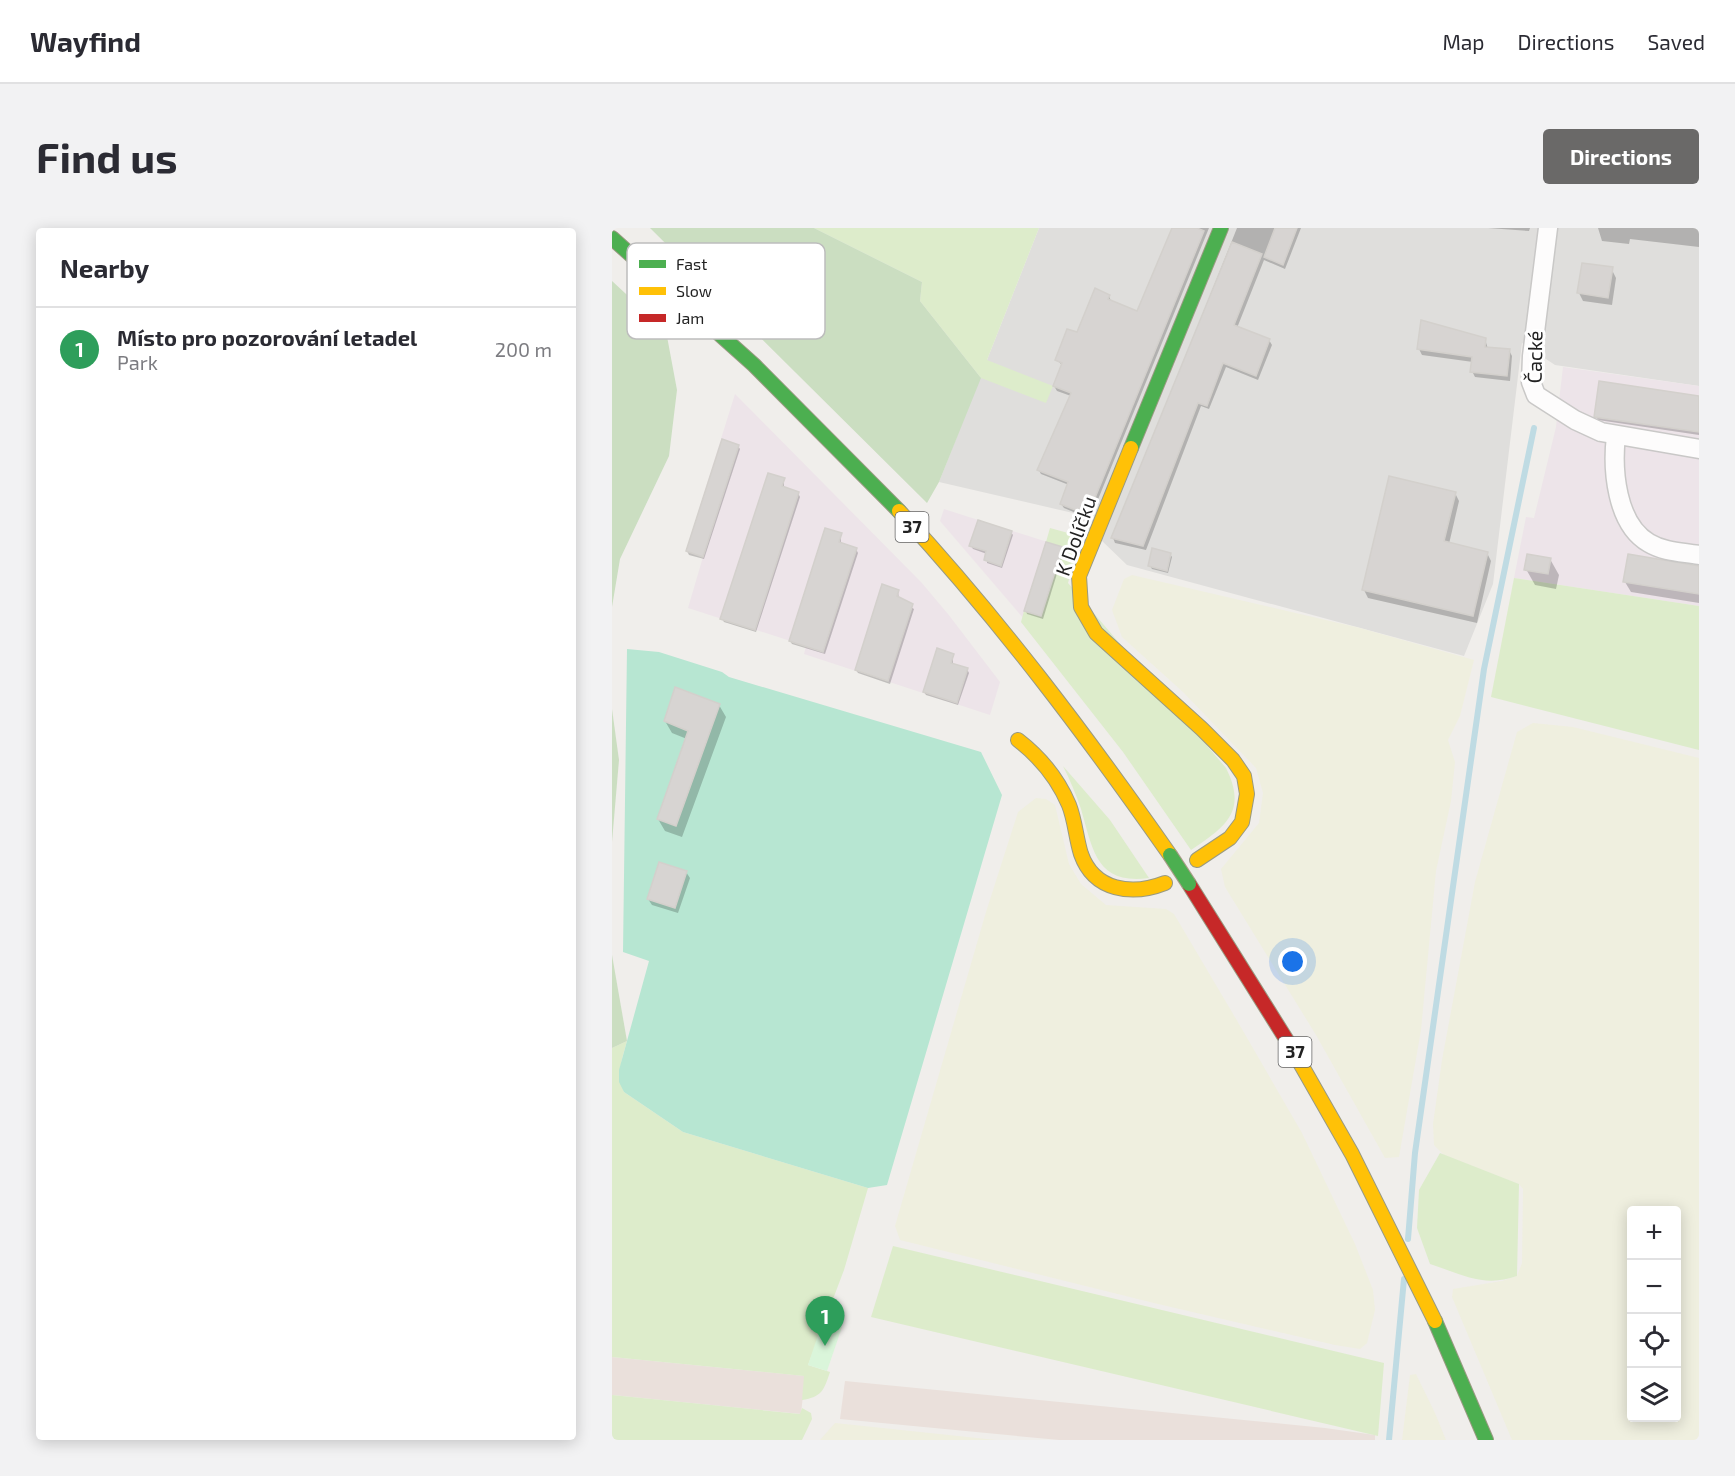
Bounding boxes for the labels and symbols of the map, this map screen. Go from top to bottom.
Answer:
legend [627,243,825,339]
text: Fast [676,254,707,273]
text: Slow [676,281,712,300]
text: Jam [676,308,704,327]
street label: Čacké [1522,330,1546,384]
street label: K Dolíčku [1050,493,1101,579]
road number: 37 [896,512,928,542]
your location [1278,947,1307,976]
road number: 37 [1278,1037,1312,1067]
pin: 1 [806,1296,844,1346]

